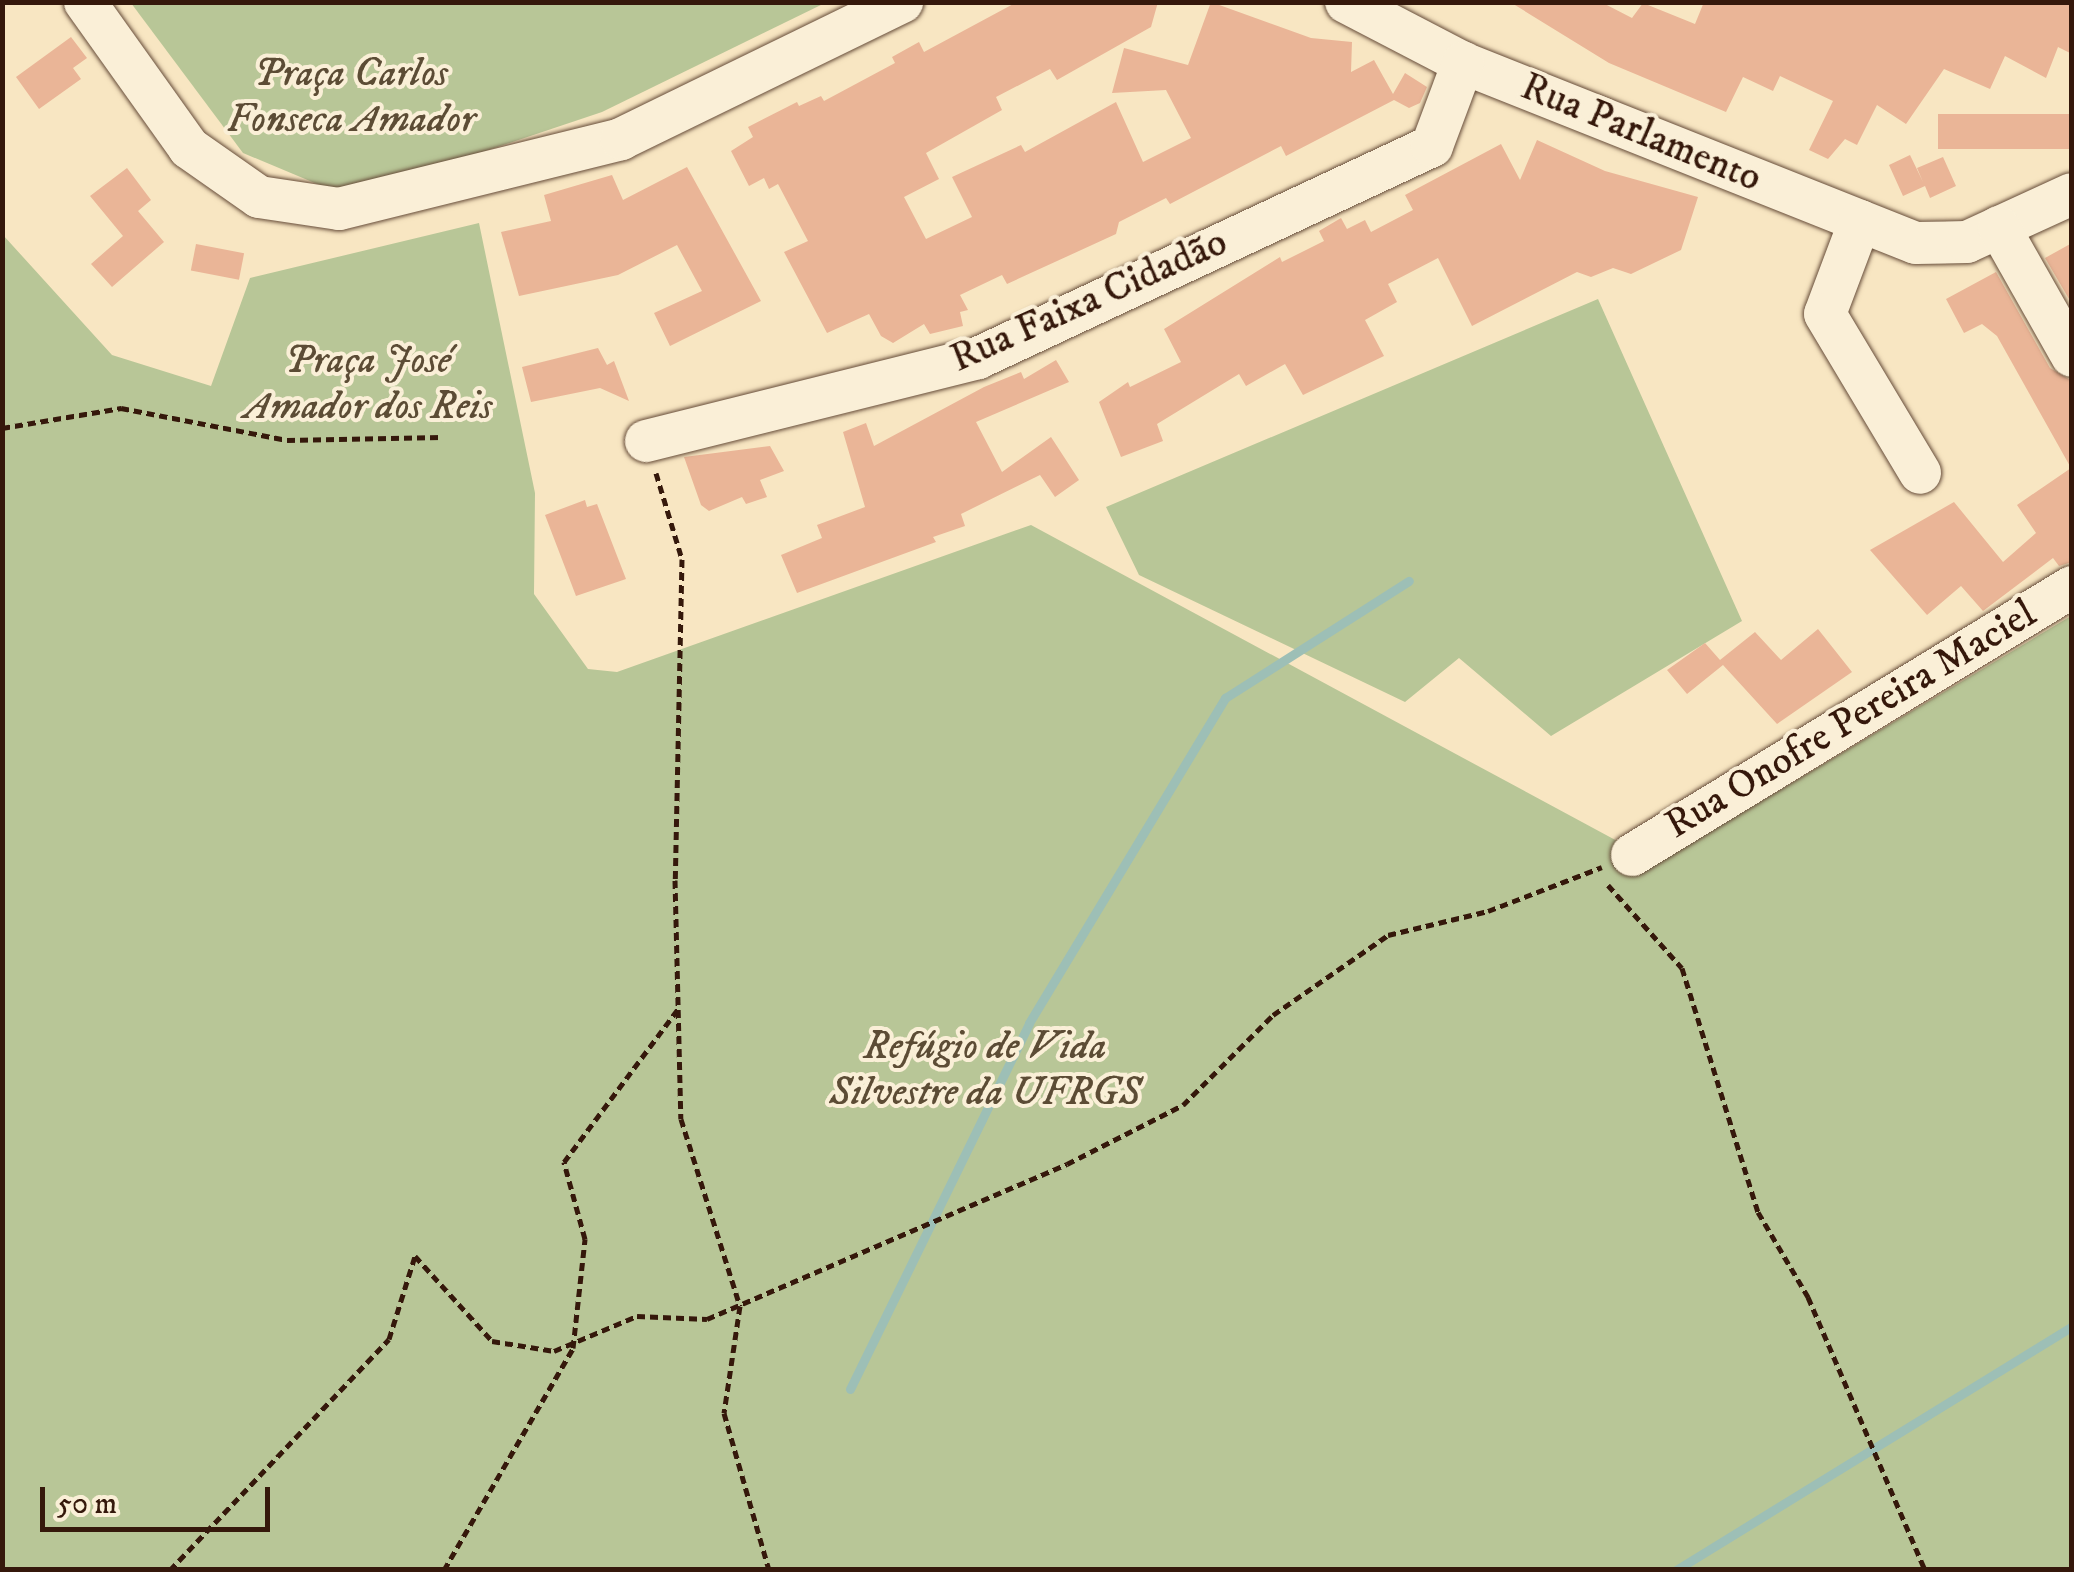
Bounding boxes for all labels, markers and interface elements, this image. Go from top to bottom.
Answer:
park label: Praça Carlos Fonseca Amador [227,50,475,144]
street label: Rua Parlamento [1514,63,1768,203]
street label: Rua Faixa Cidadão [943,219,1235,383]
park label: Praça José Amador dos Reis [244,337,492,431]
street label: Rua Onofre Pereira Maciel [1657,590,2045,850]
park label: Refúgio de Vida Silvestre da UFRGS [829,1023,1141,1117]
scale bar [45,1467,275,1529]
text: 50 m [57,1486,117,1523]

